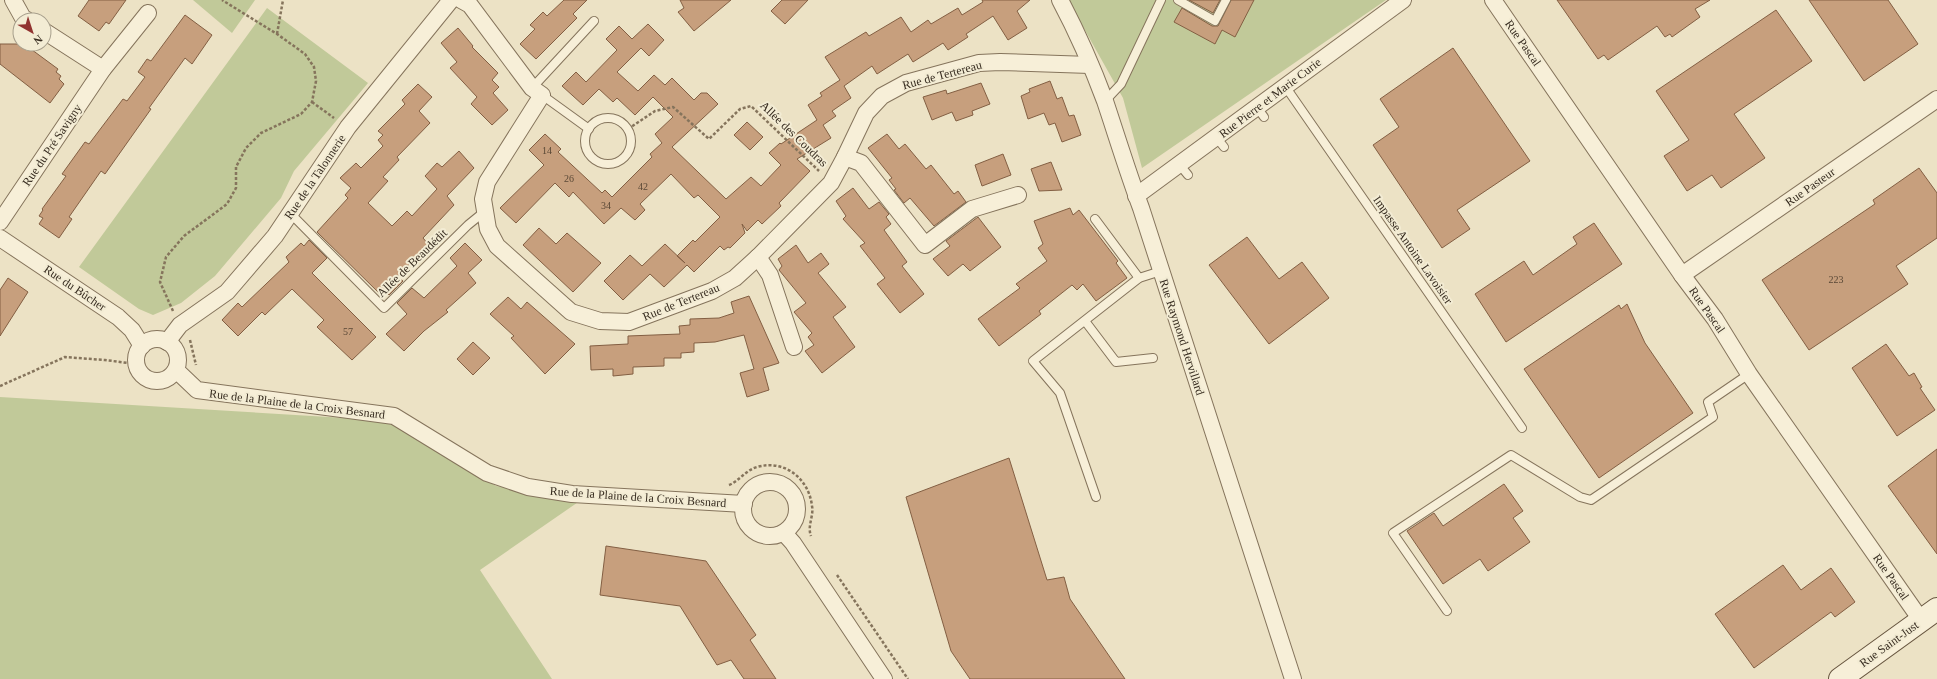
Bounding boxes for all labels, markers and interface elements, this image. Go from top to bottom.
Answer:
north arrow [12,12,52,52]
street label: Rue Pascal [1502,17,1544,69]
text: N [31,33,45,47]
street label: Rue Pierre et Marie Curie [1216,55,1324,141]
street label: Rue de Tertereau [901,58,983,92]
street label: Allée des Coudras [757,98,831,170]
street label: Rue du Pré Savigny [19,101,85,189]
street label: Rue de la Talonnerie [281,132,349,222]
house number: 14 [542,145,552,156]
street label: Rue Pasteur [1782,165,1838,209]
house number: 26 [564,173,574,184]
house number: 42 [638,181,648,192]
street label: Impasse Antoine Lavoisier [1370,193,1456,307]
house number: 34 [601,200,611,211]
street label: Allée de Beaudédit [374,226,450,300]
street label: Rue du Bûcher [41,262,109,314]
house number: 223 [1829,274,1844,285]
street label: Rue Raymond Hervillard [1157,277,1207,397]
street label: Rue de Tertereau [641,280,721,324]
street label: Rue Pascal [1686,284,1728,336]
house number: 57 [343,326,353,337]
street label: Rue de la Plaine de la Croix Besnard [208,386,386,422]
street label: Rue de la Plaine de la Croix Besnard [549,484,727,510]
street label: Rue Pascal [1870,551,1912,603]
street label: Rue Saint-Just [1857,617,1922,670]

